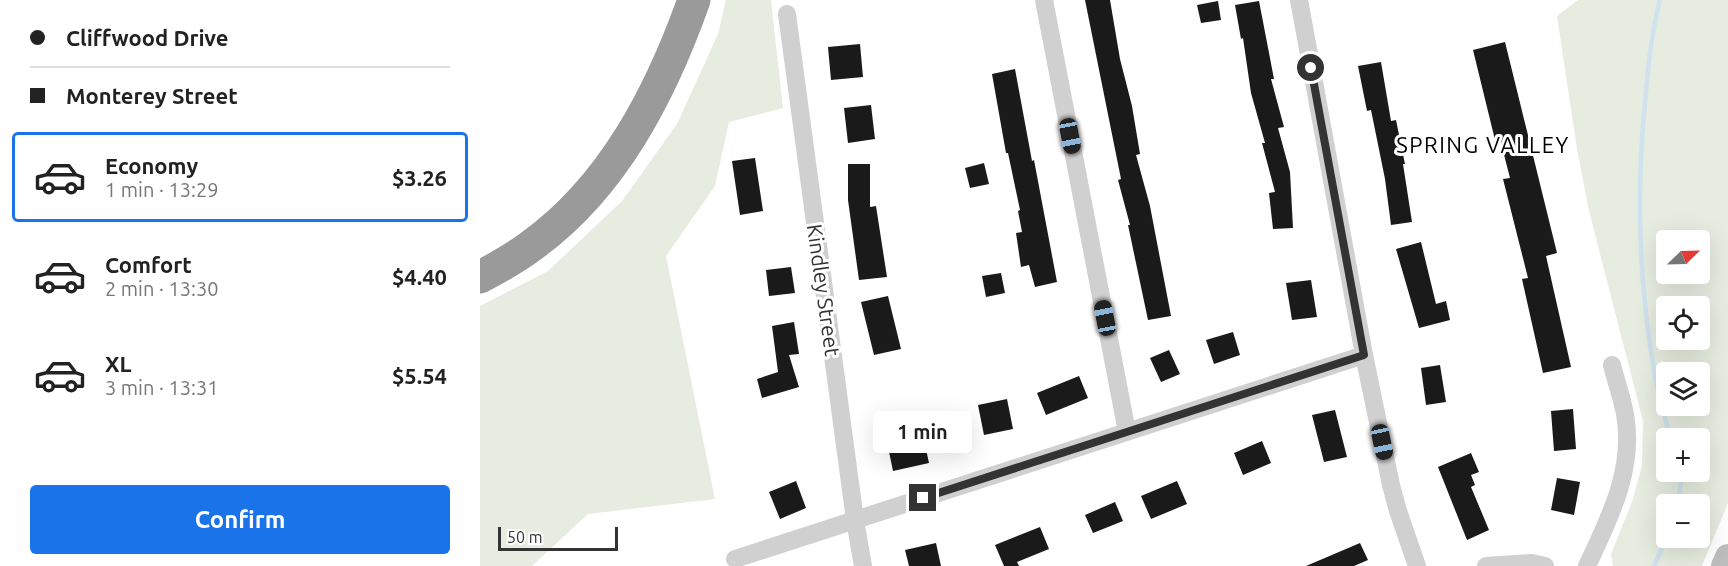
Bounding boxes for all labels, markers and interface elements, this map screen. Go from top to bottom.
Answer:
text: Cliffwood Drive [66,25,229,50]
route start [1297,54,1324,81]
text: Monterey Street [66,83,238,108]
car [1058,117,1082,155]
district label: SPRING VALLEY [1396,132,1570,157]
icon: car [33,150,87,204]
text: Economy [105,153,198,178]
text: $3.26 [392,165,447,190]
text: 1 min · 13:29 [105,178,219,201]
street label: Kindley Street [803,222,845,358]
north arrow [1656,230,1710,284]
map controls [1656,230,1710,548]
icon: car [33,249,87,303]
text: Comfort [105,252,192,277]
text: $4.40 [392,264,447,289]
text: 2 min · 13:30 [105,277,219,300]
button: locate [1656,296,1710,350]
car [1093,299,1117,337]
icon: car [33,348,87,402]
text: XL [105,351,132,376]
button: layers [1656,362,1710,416]
text: $5.54 [392,363,447,388]
text: 3 min · 13:31 [105,376,219,399]
callout: 1 min [874,411,972,453]
text: 1 min [897,420,948,443]
car [1369,423,1395,461]
button: + [1656,428,1710,482]
route end [909,484,936,511]
button: Confirm [30,485,450,554]
button: − [1656,494,1710,548]
scale bar [498,524,618,552]
text: 50 m [507,528,543,546]

